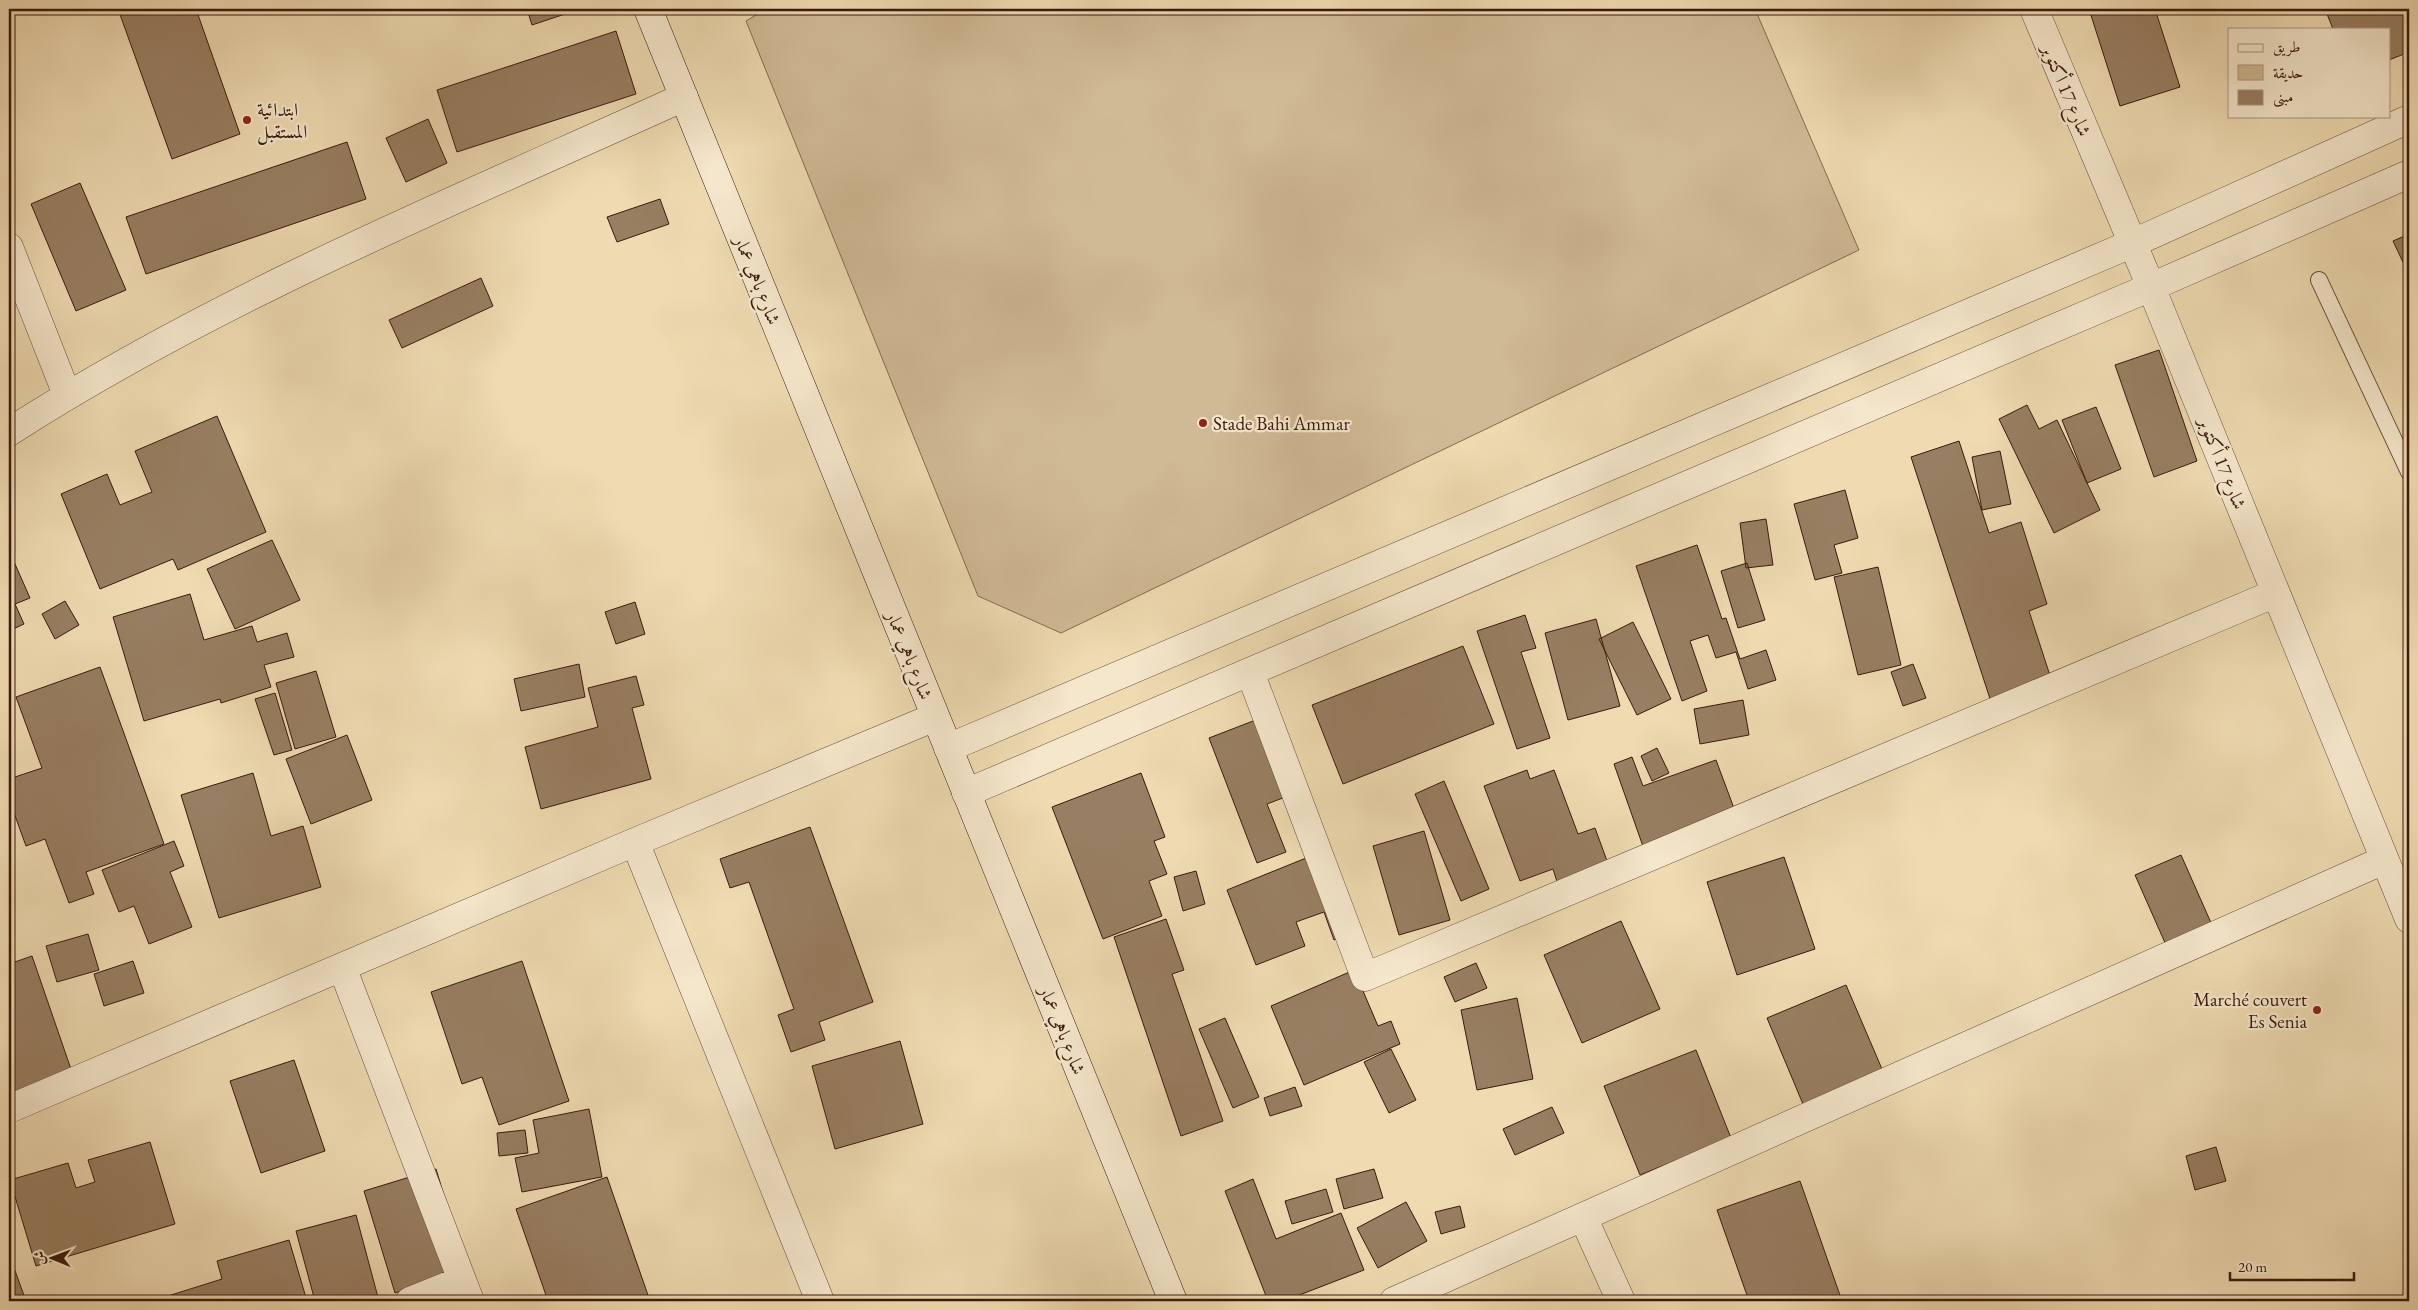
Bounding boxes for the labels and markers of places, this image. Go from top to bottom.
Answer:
place label: ابتدائية المستقبل [257,97,307,145]
marker: ابتدائية المستقبل [241,114,253,126]
place label: Stade Bahi Ammar [1213,411,1350,436]
marker: Stade Bahi Ammar [1197,417,1209,429]
place label: Marché couvert Es Senia [2193,987,2307,1034]
marker: Marché couvert Es Senia [2311,1004,2323,1016]

